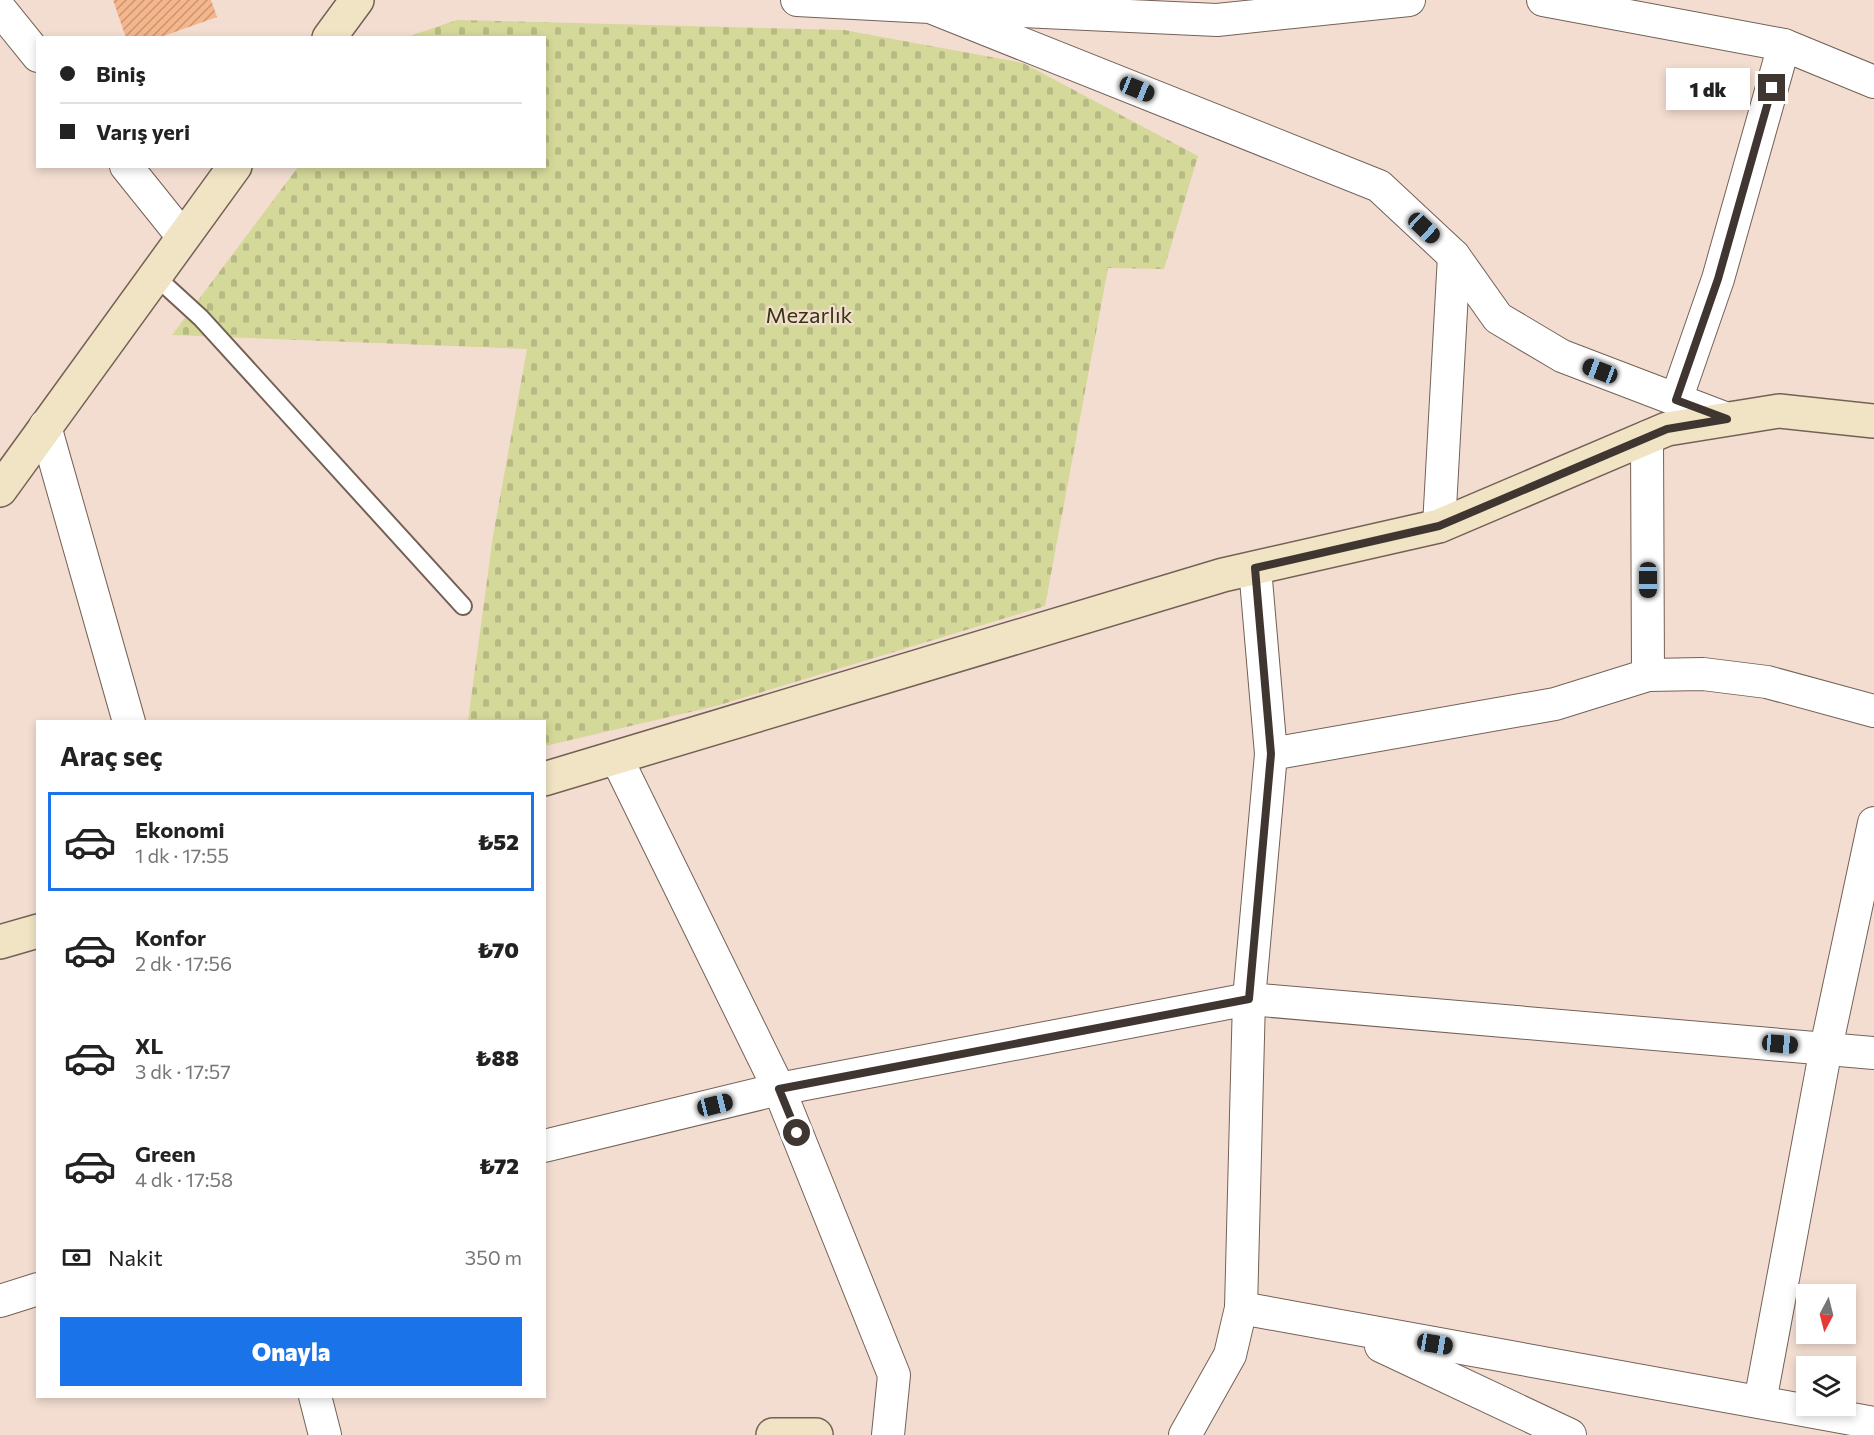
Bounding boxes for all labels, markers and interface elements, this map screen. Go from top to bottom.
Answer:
text: Biniş [96,60,146,87]
callout: 1 dk [1667,67,1751,109]
car [1117,74,1157,104]
route end [1758,74,1785,101]
text: 1 dk [1690,77,1726,101]
text: Varış yeri [96,118,190,145]
car [1405,209,1443,247]
park label: Mezarlık [765,301,853,328]
car [1580,356,1620,386]
car [1639,562,1657,598]
text: Araç seç [60,739,163,772]
icon: car [63,815,117,869]
text: Ekonomi [135,816,225,843]
text: ₺52 [477,828,519,855]
text: 1 dk · 17:55 [135,843,229,867]
icon: car [63,923,117,977]
text: Konfor [135,924,206,951]
text: ₺70 [477,936,519,963]
text: 2 dk · 17:56 [135,951,232,975]
icon: car [63,1031,117,1085]
text: XL [135,1032,163,1059]
car [1761,1033,1799,1055]
text: ₺88 [475,1044,519,1071]
text: 3 dk · 17:57 [135,1059,231,1083]
car [695,1092,735,1118]
route start [783,1119,810,1146]
icon: car [63,1139,117,1193]
text: Green [135,1140,196,1167]
text: ₺72 [479,1152,519,1179]
text: 4 dk · 17:58 [135,1167,233,1191]
icon: cash [60,1241,93,1274]
text: Nakit [108,1244,163,1271]
text: 350 m [465,1245,522,1269]
north arrow [1796,1284,1856,1344]
map controls [1796,1284,1856,1416]
button: Onayla [60,1317,522,1386]
car [1416,1332,1454,1356]
button: layers [1796,1356,1856,1416]

